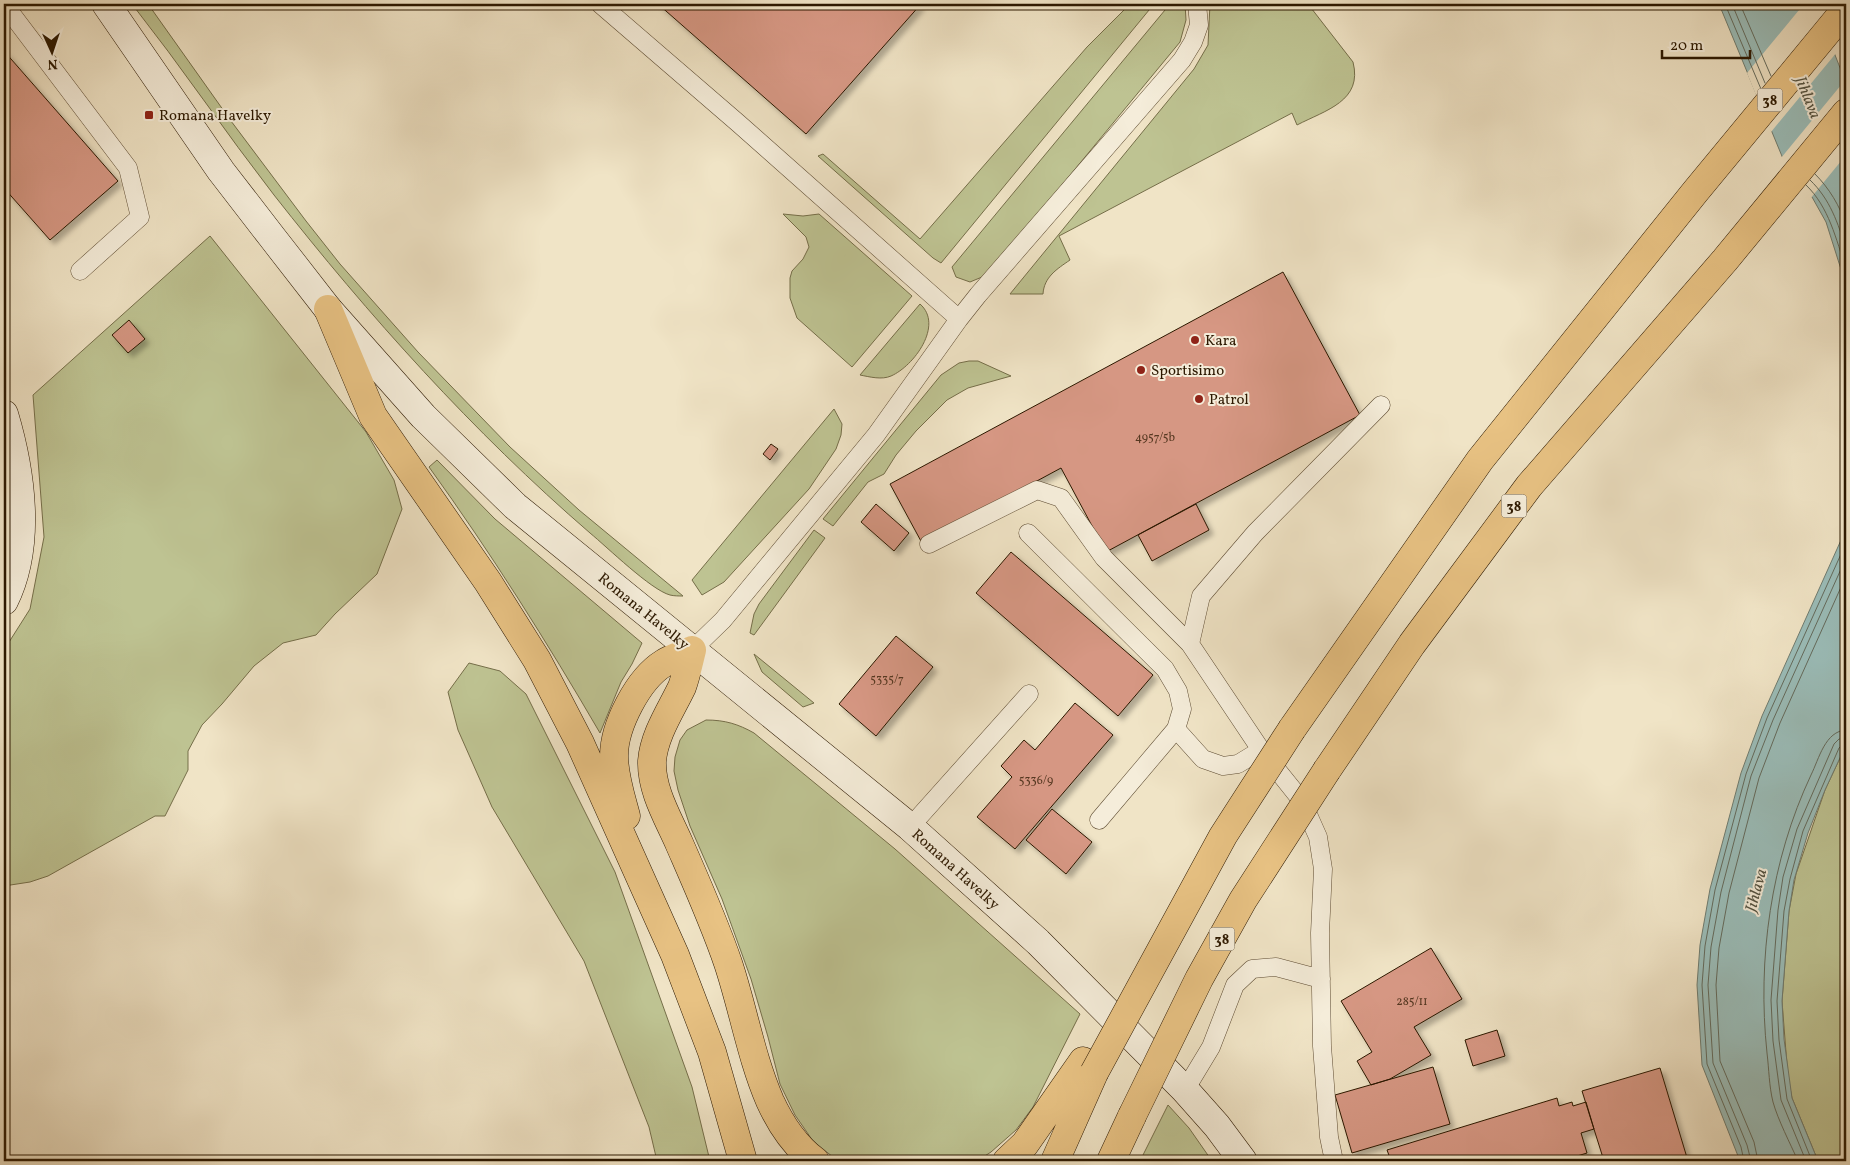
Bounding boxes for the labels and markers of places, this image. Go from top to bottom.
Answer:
place label: Romana Havelky [159,106,271,127]
marker: Romana Havelky [143,109,155,121]
place label: Kara [1205,331,1236,352]
marker: Kara [1189,334,1201,346]
place label: Sportisimo [1151,361,1224,382]
marker: Sportisimo [1135,364,1147,376]
place label: Patrol [1209,390,1249,411]
marker: Patrol [1193,393,1205,405]

